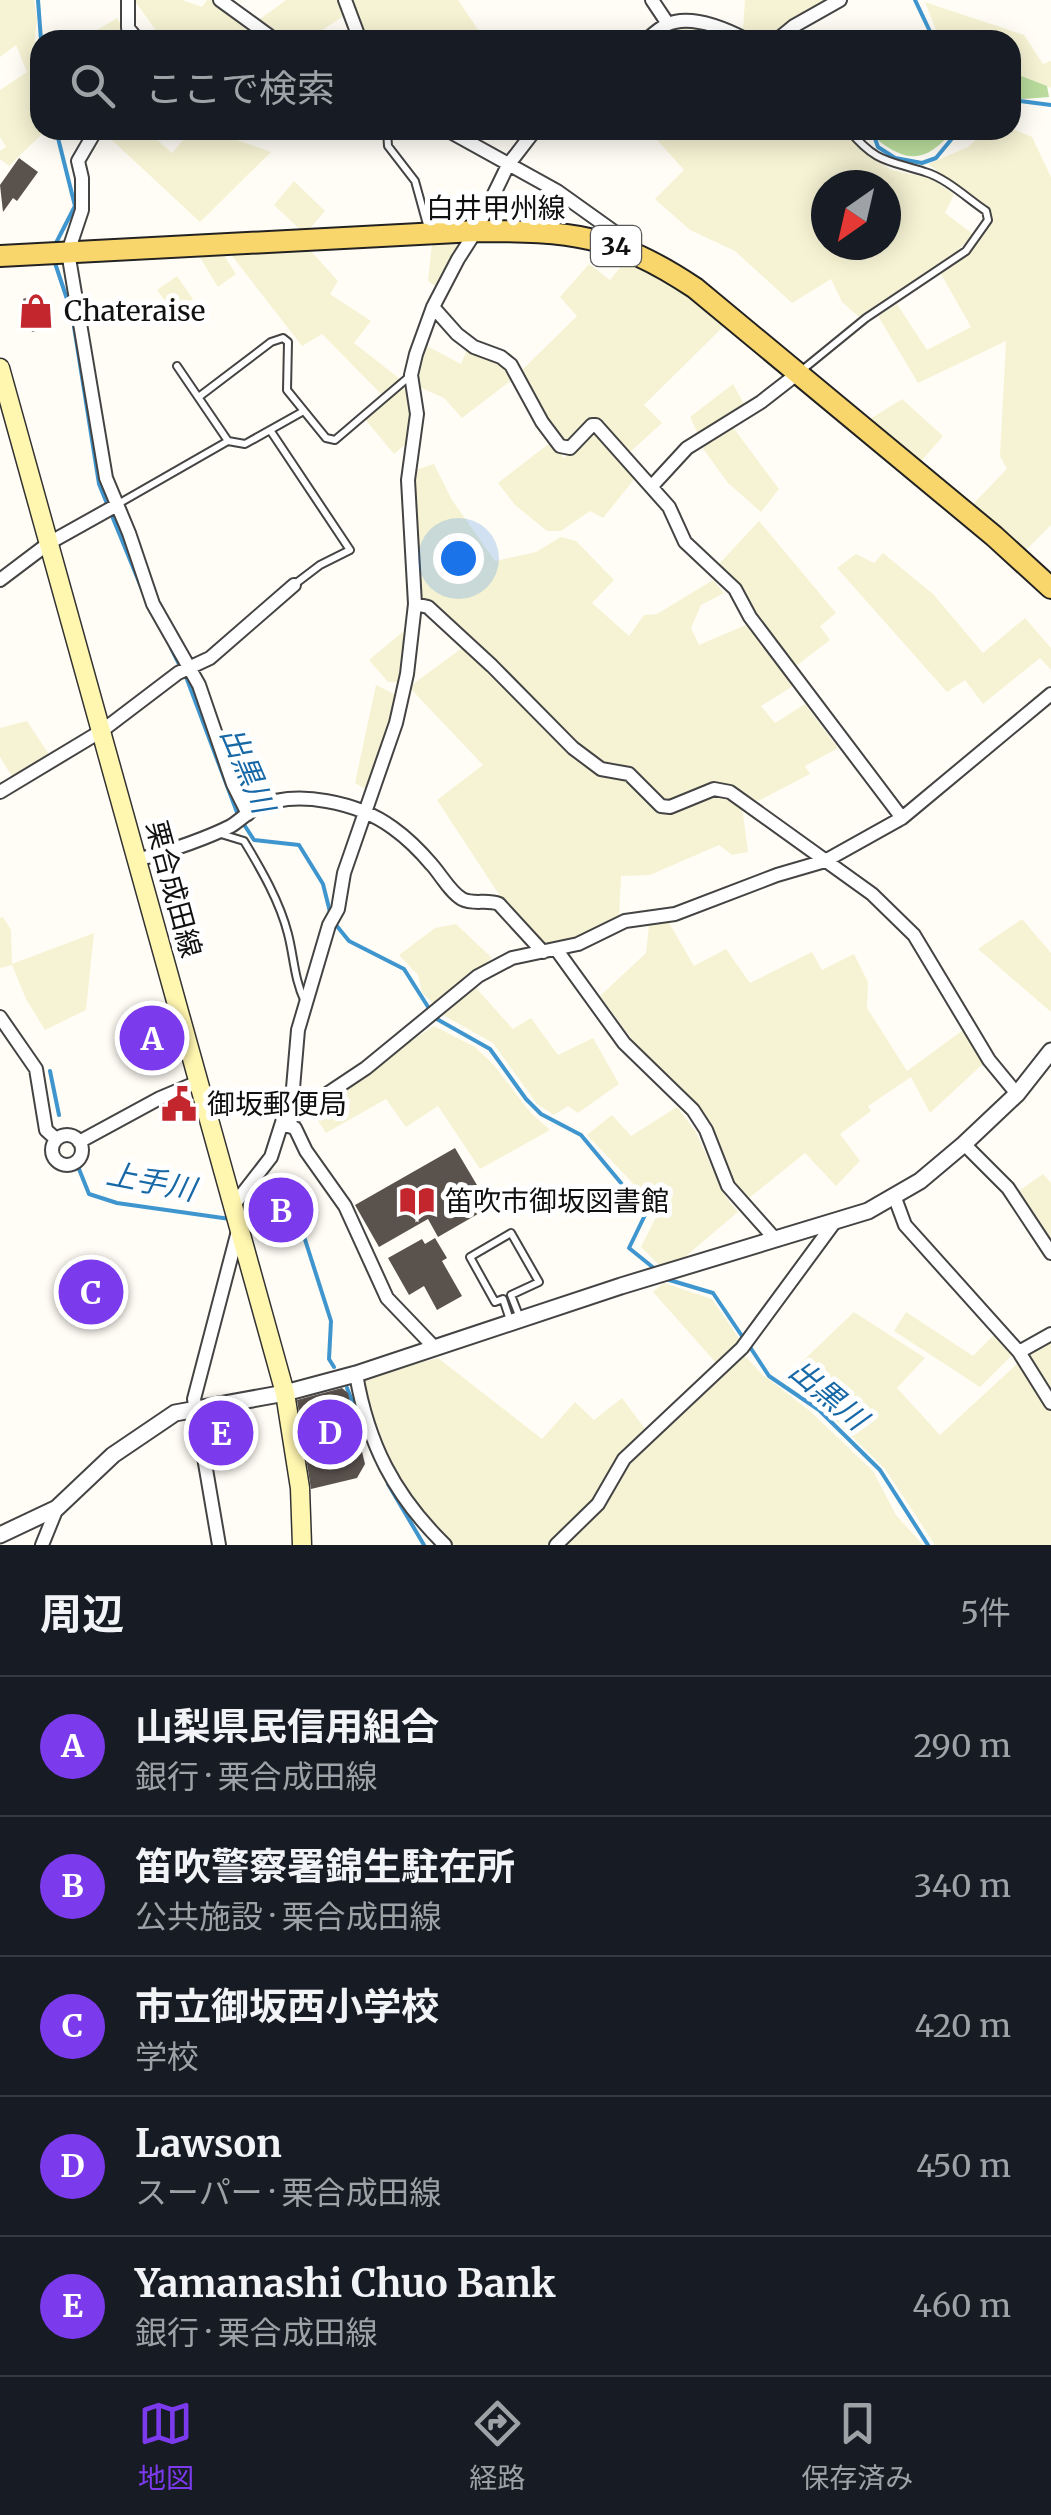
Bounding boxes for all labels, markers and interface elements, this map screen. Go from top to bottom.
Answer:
search box [30,30,1021,140]
icon: search [65,58,120,113]
text: ここで検索 [145,65,335,112]
north arrow [811,170,901,260]
street label: 白井甲州線 [426,190,566,226]
road number: 34 [591,226,641,266]
shop icon: Chateraise [17,292,55,330]
place label: Chateraise [64,293,205,329]
your location [433,533,484,584]
water label: 出黒川 [213,721,284,821]
street label: 栗合成田線 [138,817,210,961]
pin: A [120,1000,184,1076]
public building icon: 御坂郵便局 [160,1085,198,1123]
place label: 御坂郵便局 [207,1086,347,1122]
water label: 上手川 [103,1154,202,1209]
pin: B [248,1172,314,1248]
library icon: 笛吹市御坂図書館 [398,1182,436,1220]
place label: 笛吹市御坂図書館 [445,1183,669,1219]
pin: C [58,1254,124,1330]
water label: 出黒川 [782,1351,878,1440]
pin: D [298,1394,362,1470]
pin: E [188,1396,254,1470]
text: 周辺 [40,1588,124,1640]
text: 5件 [960,1593,1011,1633]
text: 山梨県民信用組合 [135,1703,439,1750]
text: A [61,1726,84,1766]
text: 290 m [913,1726,1011,1766]
text: 銀行 · 栗合成田線 [135,1757,378,1797]
text: 笛吹警察署錦生駐在所 [135,1843,515,1890]
text: B [61,1866,84,1906]
text: 340 m [914,1866,1011,1906]
text: 公共施設 · 栗合成田線 [135,1897,442,1937]
text: 市立御坂西小学校 [135,1983,439,2030]
text: C [62,2006,83,2046]
text: 420 m [915,2006,1011,2046]
text: 学校 [135,2037,199,2077]
text: Lawson [135,2120,282,2167]
text: D [60,2146,85,2186]
text: 450 m [916,2146,1011,2186]
text: スーパー · 栗合成田線 [135,2173,441,2213]
text: Yamanashi Chuo Bank [135,2260,556,2307]
text: E [62,2286,83,2326]
text: 460 m [912,2286,1011,2326]
text: 銀行 · 栗合成田線 [135,2313,378,2353]
tab: 地図 [138,2396,194,2496]
tab: 経路 [469,2396,525,2496]
tab: 保存済み [801,2396,913,2496]

